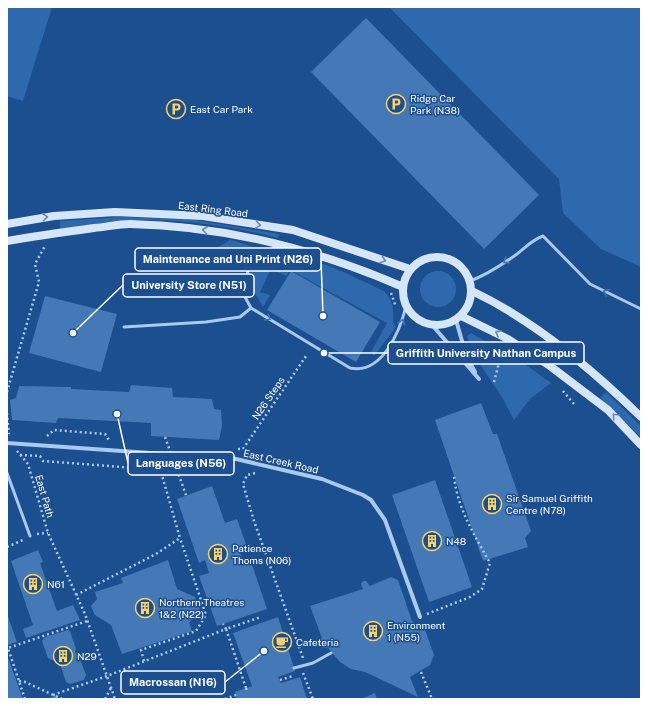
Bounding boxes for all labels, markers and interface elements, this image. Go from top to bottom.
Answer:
place label: Ridge Car Park (N38) [410,92,460,116]
parking icon: Ridge Car Park (N38) [385,93,407,115]
parking icon: East Car Park [165,98,187,120]
place label: East Car Park [190,103,253,115]
street label: East Ring Road [177,199,249,219]
one-way arrow [42,213,48,222]
one-way arrow [255,220,261,229]
one-way arrow [202,226,208,235]
callout: Maintenance and Uni Print (N26) [135,248,321,271]
text: Maintenance and Uni Print (N26) [143,253,313,265]
one-way arrow [379,255,386,264]
one-way arrow [503,256,510,264]
callout: University Store (N51) [123,274,254,297]
text: University Store (N51) [131,279,247,291]
one-way arrow [603,289,611,297]
one-way arrow [264,313,271,321]
one-way arrow [397,318,406,325]
one-way arrow [494,330,502,338]
callout: Griffith University Nathan Campus [388,342,584,364]
text: Griffith University Nathan Campus [396,347,576,359]
street label: N26 Steps [249,374,287,422]
one-way arrow [612,414,619,421]
street label: East Creek Road [242,447,320,475]
callout: Languages (N56) [128,452,234,475]
text: Languages (N56) [136,457,226,469]
street label: East Path [33,473,57,519]
place label: Sir Samuel Griffith Centre (N78) [506,492,593,516]
building icon: Sir Samuel Griffith Centre (N78) [481,493,503,515]
building icon: N48 [421,530,443,552]
place label: N48 [446,535,466,547]
place label: Patience Thoms (N06) [232,542,291,566]
building icon: Patience Thoms (N06) [207,543,229,565]
building icon: N61 [22,573,44,595]
place label: N61 [47,578,65,590]
place label: Northern Theatres 1&2 (N22) [159,596,244,620]
building icon: Northern Theatres 1&2 (N22) [134,597,156,619]
place label: Environment 1 (N55) [387,619,445,643]
building icon: Environment 1 (N55) [362,620,384,642]
cafe icon: Cafeteria [271,631,293,653]
place label: Cafeteria [296,636,339,648]
building icon: N29 [52,645,74,667]
place label: N29 [77,650,97,662]
callout: Macrossan (N16) [121,671,225,694]
text: Macrossan (N16) [129,676,217,688]

